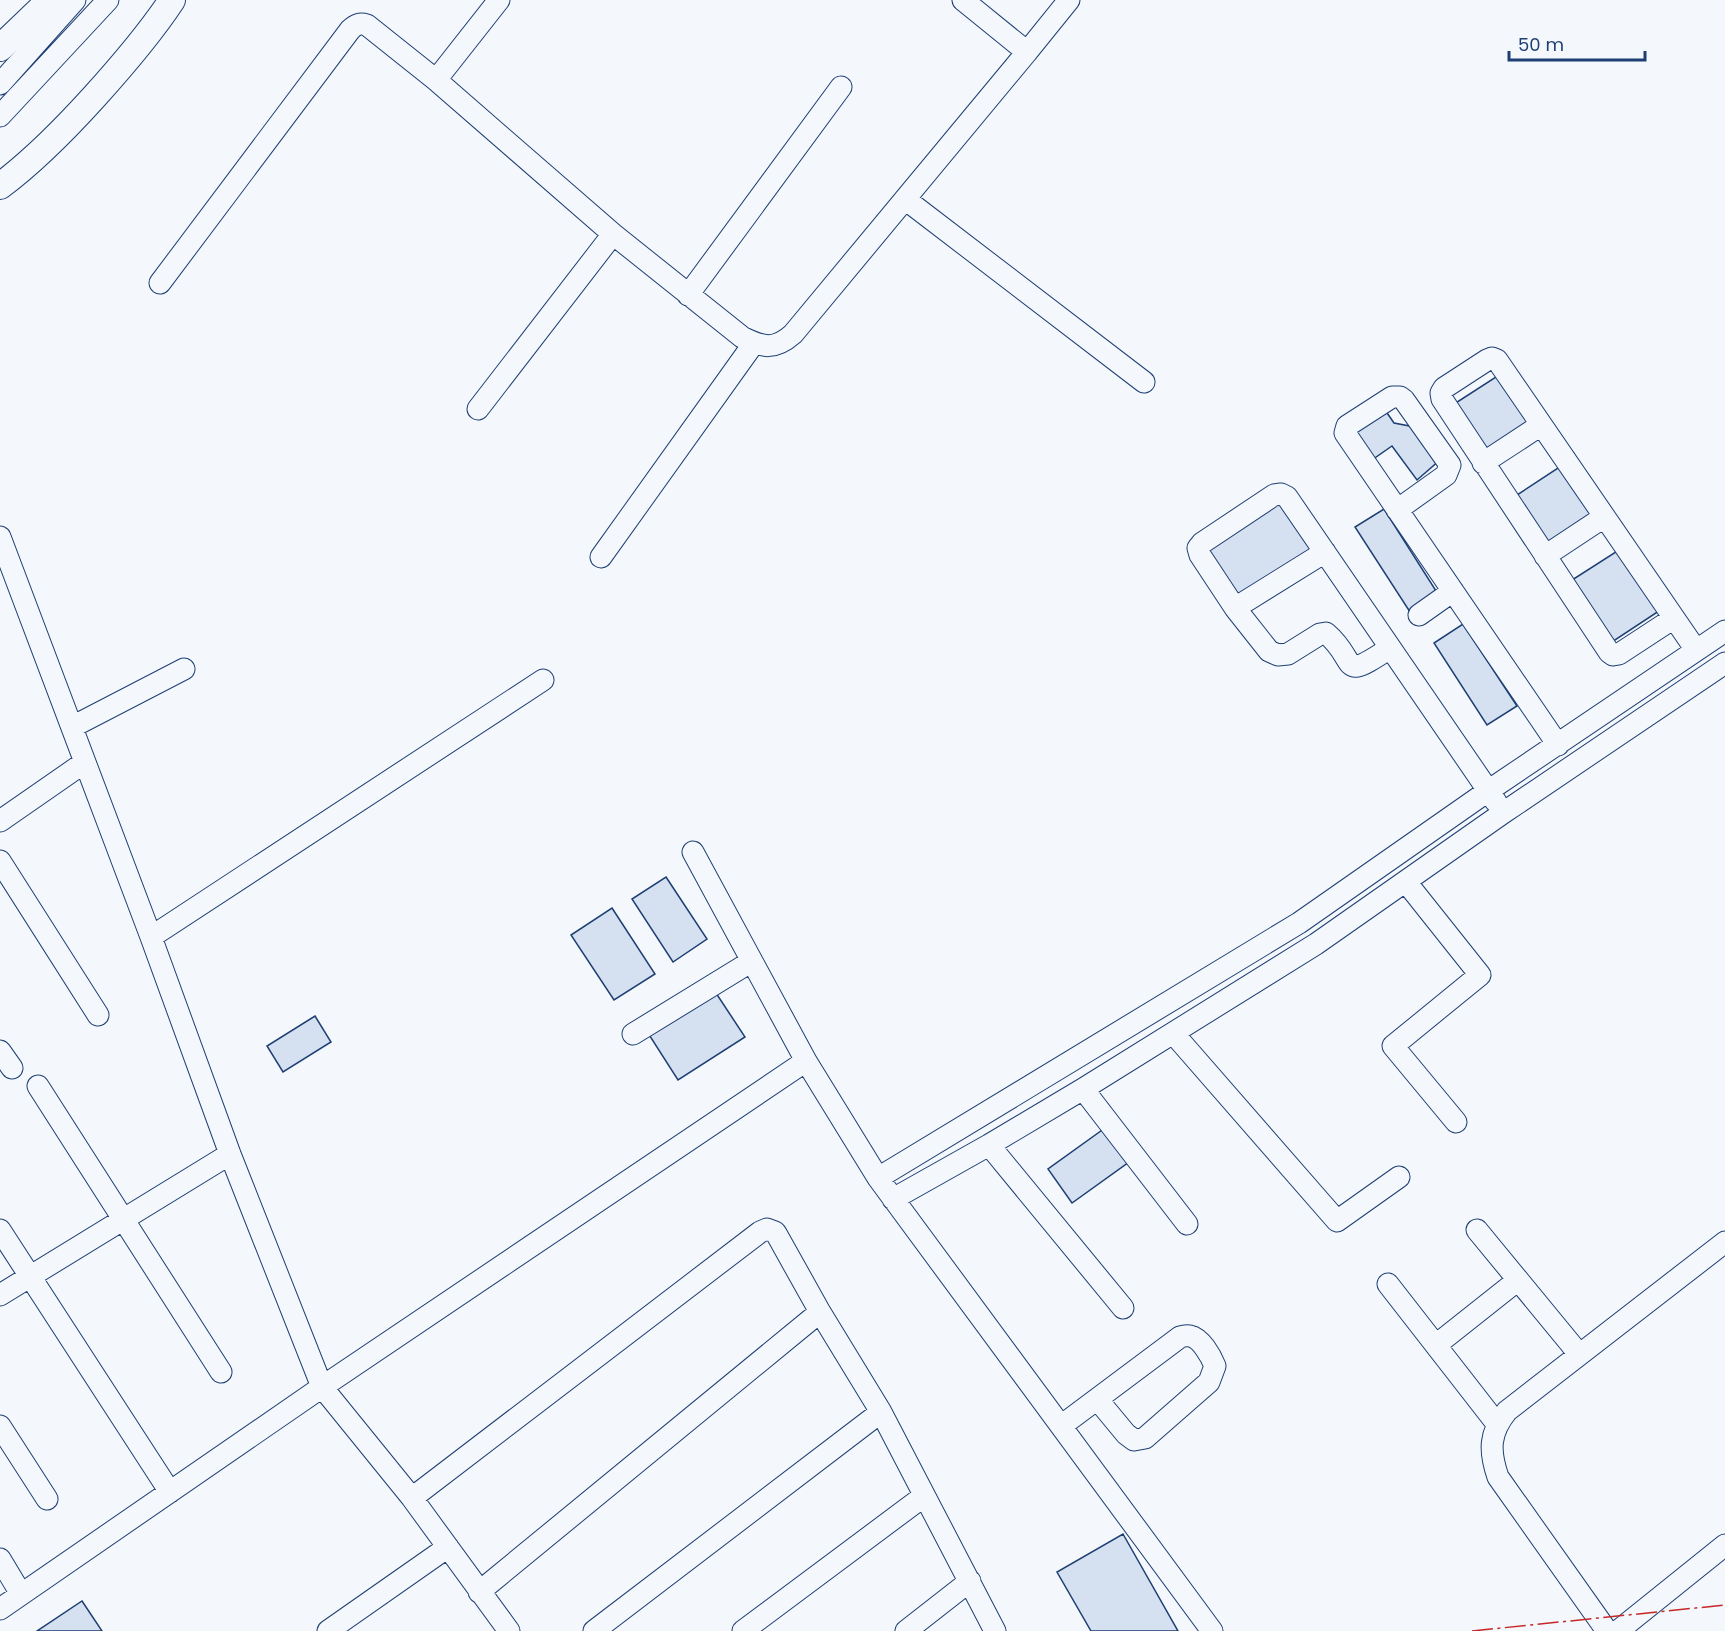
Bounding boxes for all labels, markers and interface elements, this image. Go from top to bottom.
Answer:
scale bar [1509,24,1646,62]
text: 50 m [1518,32,1564,57]

